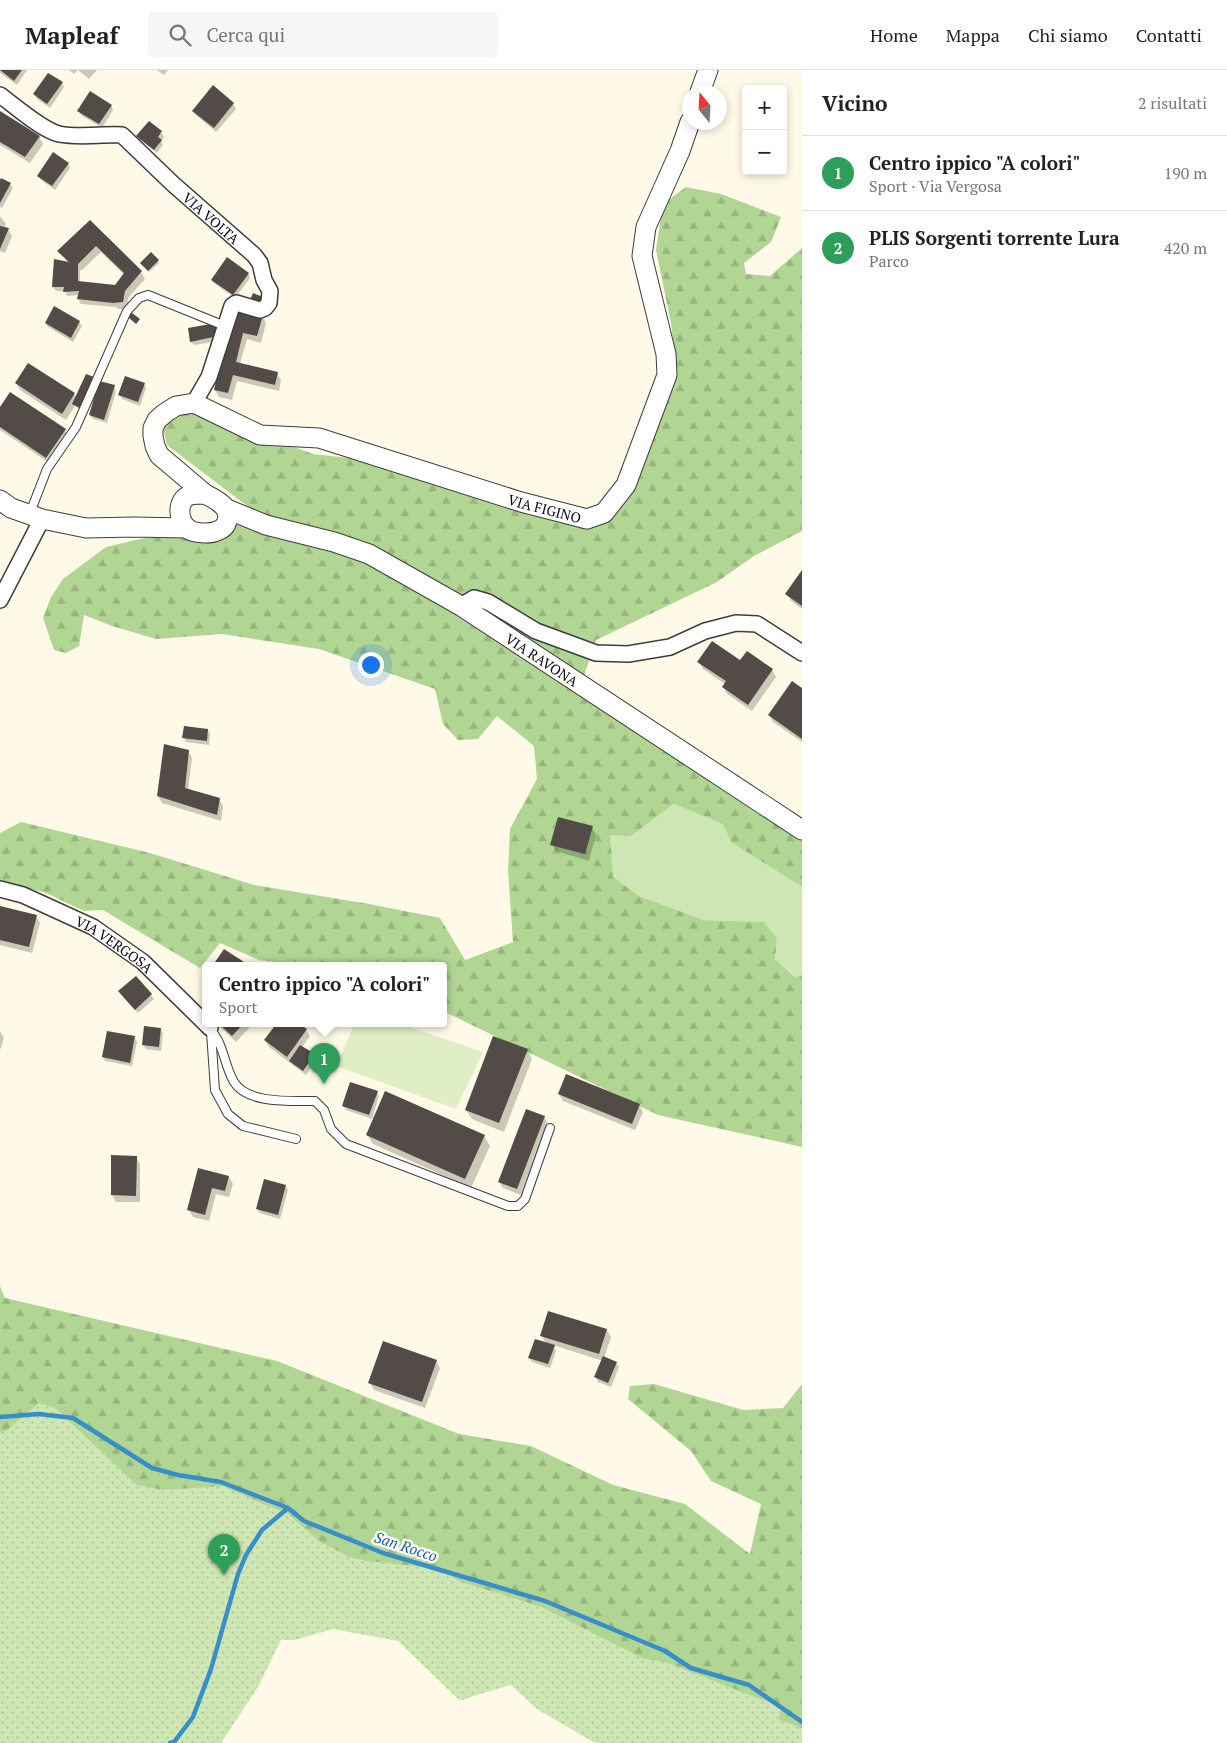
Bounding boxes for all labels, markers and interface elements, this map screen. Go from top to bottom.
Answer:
search box [148,12,498,57]
text: Mapleaf [25,19,118,51]
icon: search [166,21,194,49]
text: Cerca qui [206,22,285,47]
text: Home [870,23,918,47]
text: Mappa [946,23,1000,47]
text: Chi siamo [1028,23,1108,47]
text: Contatti [1136,23,1202,47]
north arrow [682,85,727,130]
map controls [742,85,787,175]
button: + [742,85,787,130]
text: Vicino [822,89,888,117]
text: 2 risultati [1138,92,1207,114]
button: − [742,130,787,175]
text: Centro ippico "A colori" [869,150,1080,175]
text: 1 [833,162,843,184]
text: 190 m [1164,162,1207,184]
text: Sport · Via Vergosa [869,175,1002,197]
street label: VIA VOLTA [179,188,244,248]
text: PLIS Sorgenti torrente Lura [869,225,1120,250]
text: 2 [833,237,843,259]
text: 420 m [1164,237,1207,259]
text: Parco [869,250,909,272]
street label: VIA FIGINO [506,489,583,527]
street label: VIA RAVONA [502,628,583,690]
your location [358,652,384,678]
street label: VIA VERGOSA [73,911,158,977]
popup [202,962,447,1027]
text: Centro ippico "A colori" [219,971,430,996]
text: Sport [219,996,257,1018]
pin: 1 [308,1043,340,1084]
water label: San Rocco [372,1526,440,1566]
pin: 2 [208,1534,240,1575]

